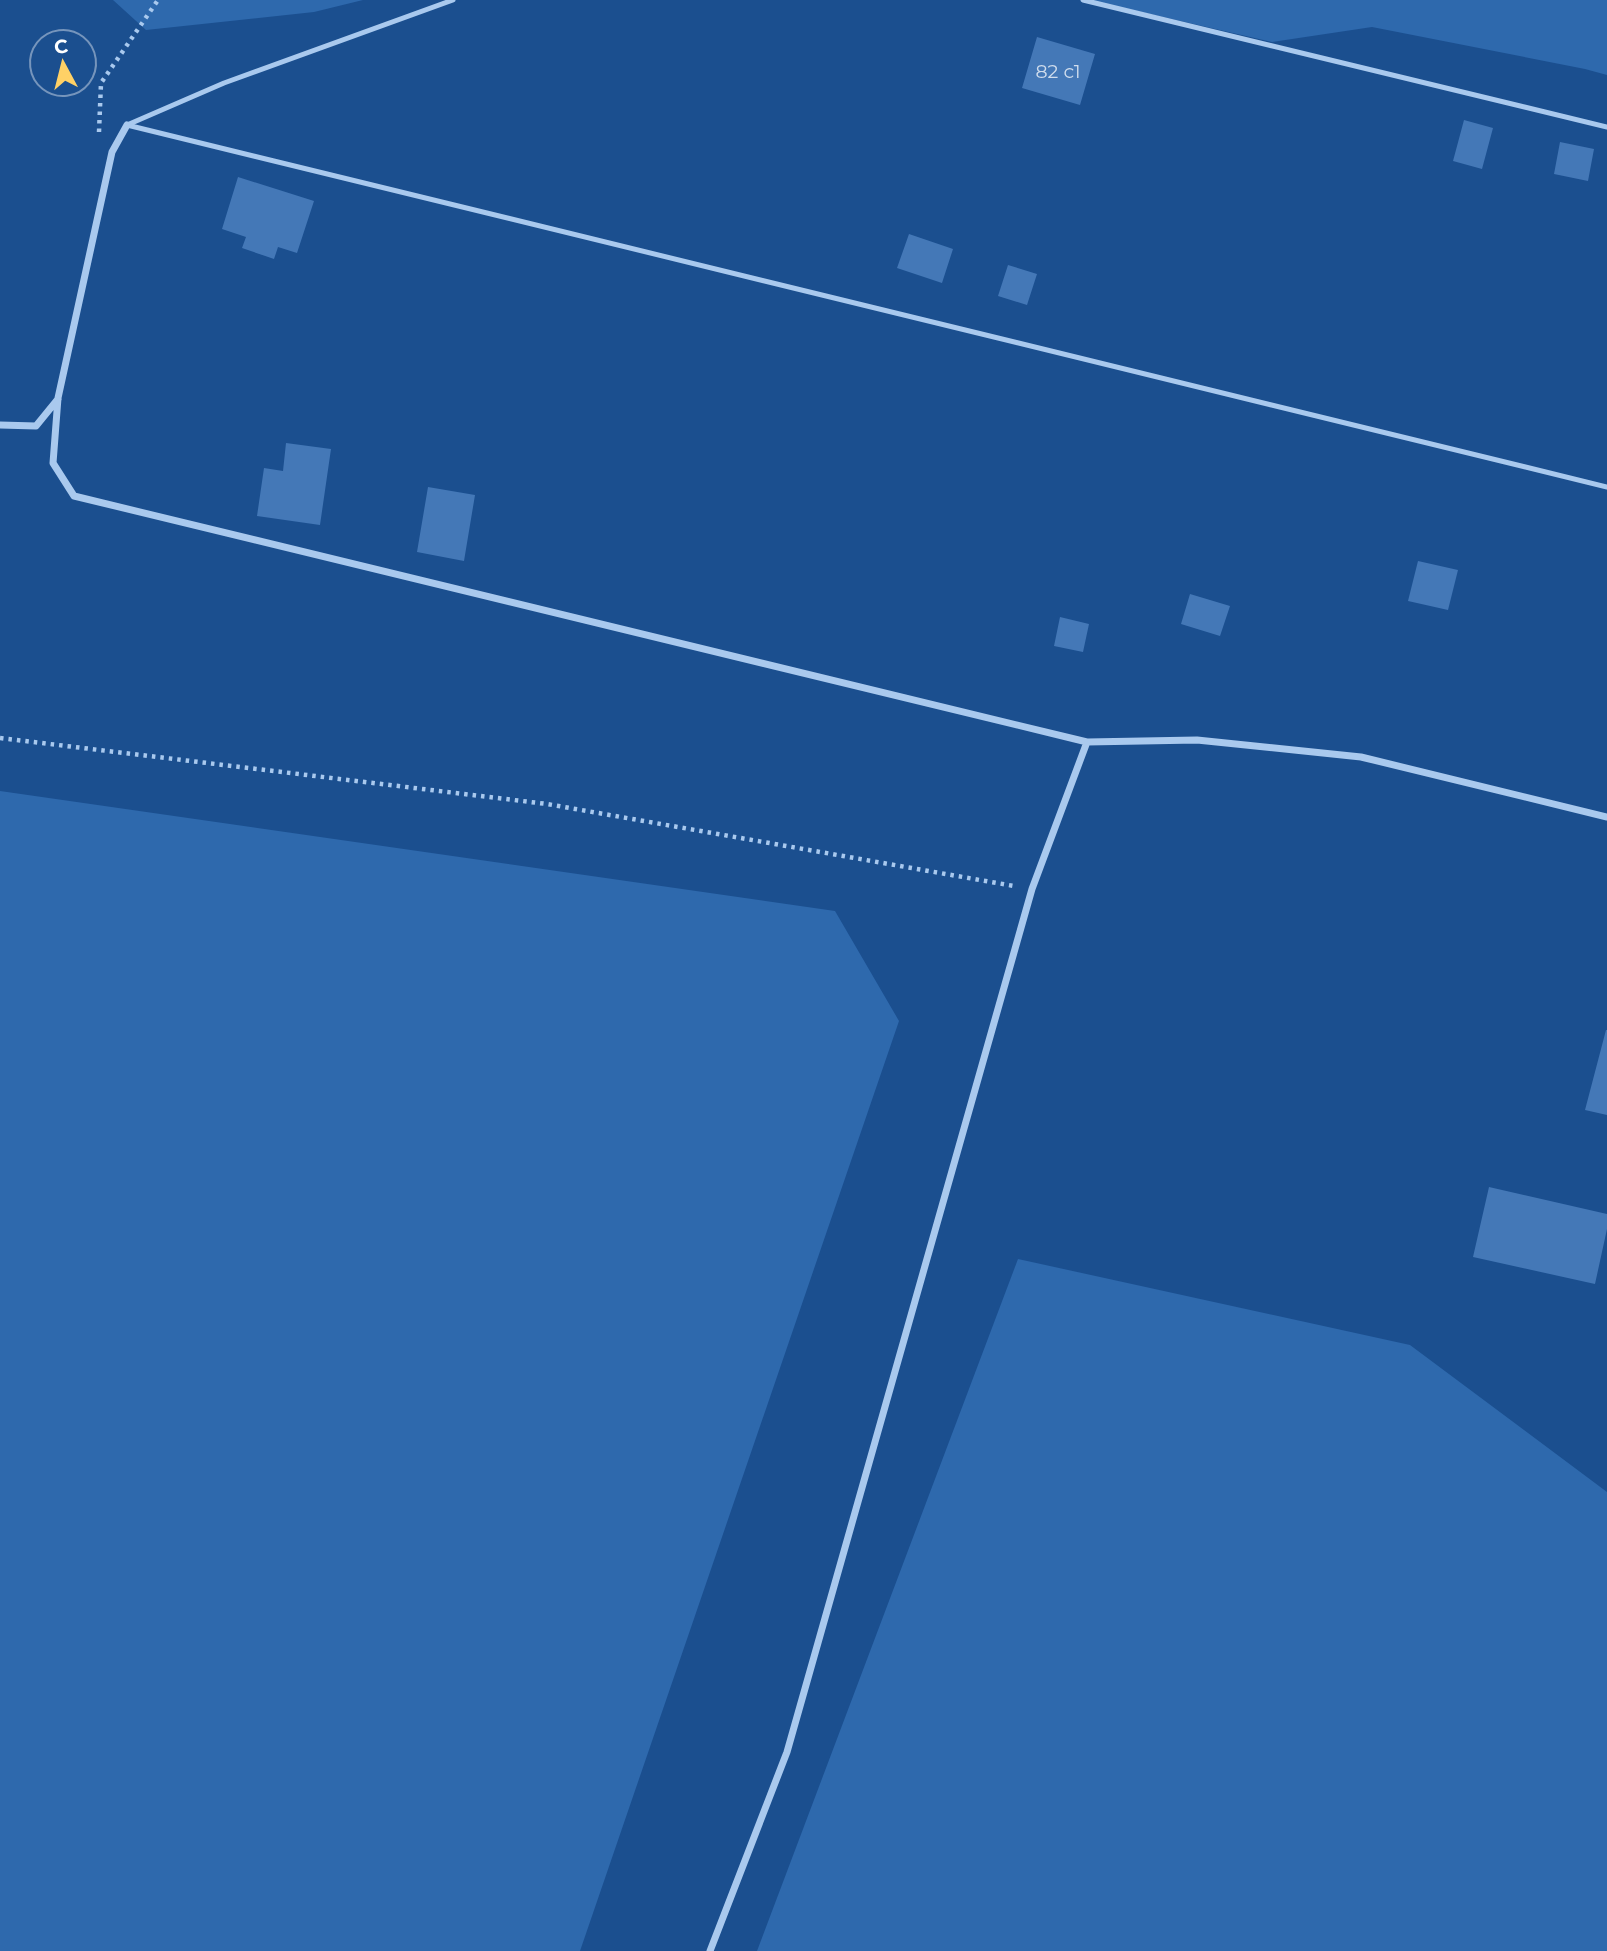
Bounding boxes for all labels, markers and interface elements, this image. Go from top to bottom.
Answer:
north arrow [28,28,98,98]
text: С [53,34,69,59]
house number: 82 с1 [1036,60,1081,83]

